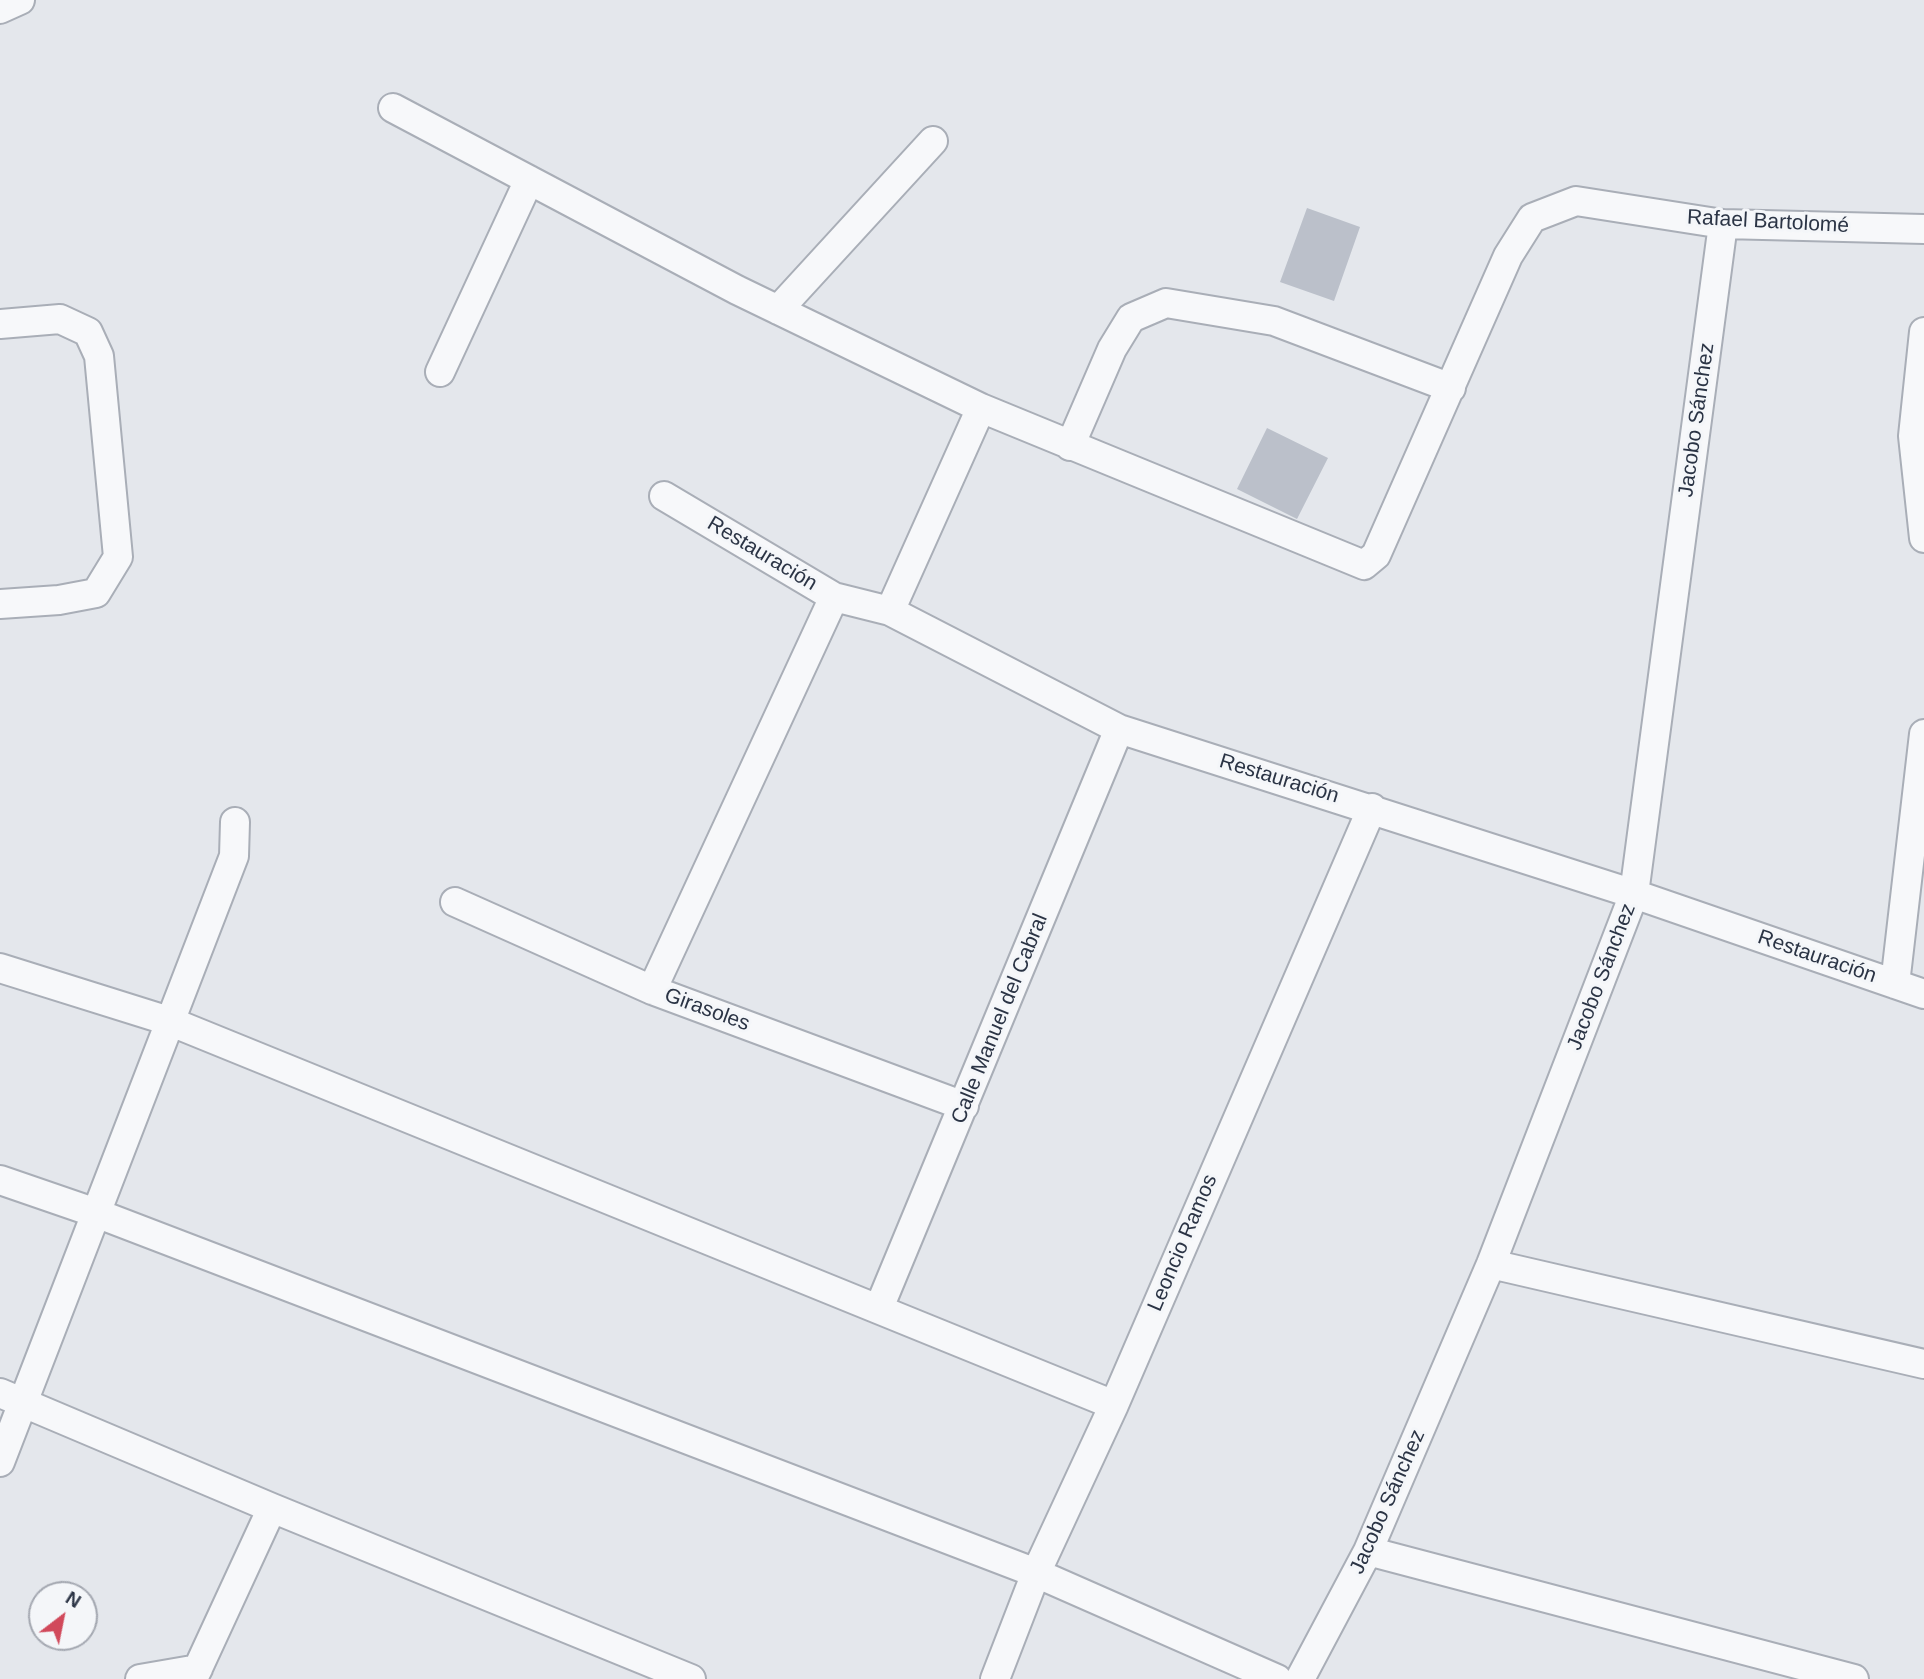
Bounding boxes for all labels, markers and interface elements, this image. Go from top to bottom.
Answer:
street label: Rafael Bartolomé [1686,205,1850,239]
street label: Jacobo Sánchez [1674,341,1720,499]
street label: Restauración [702,511,822,597]
street label: Restauración [1216,749,1342,809]
street label: Jacobo Sánchez [1562,900,1642,1054]
street label: Calle Manuel del Cabral [946,910,1054,1128]
street label: Restauración [1754,925,1880,989]
street label: Girasoles [661,983,753,1037]
street label: Leoncio Ramos [1143,1171,1223,1315]
street label: Jacobo Sánchez [1345,1426,1431,1578]
north arrow [28,1581,98,1651]
text: N [62,1587,85,1612]

